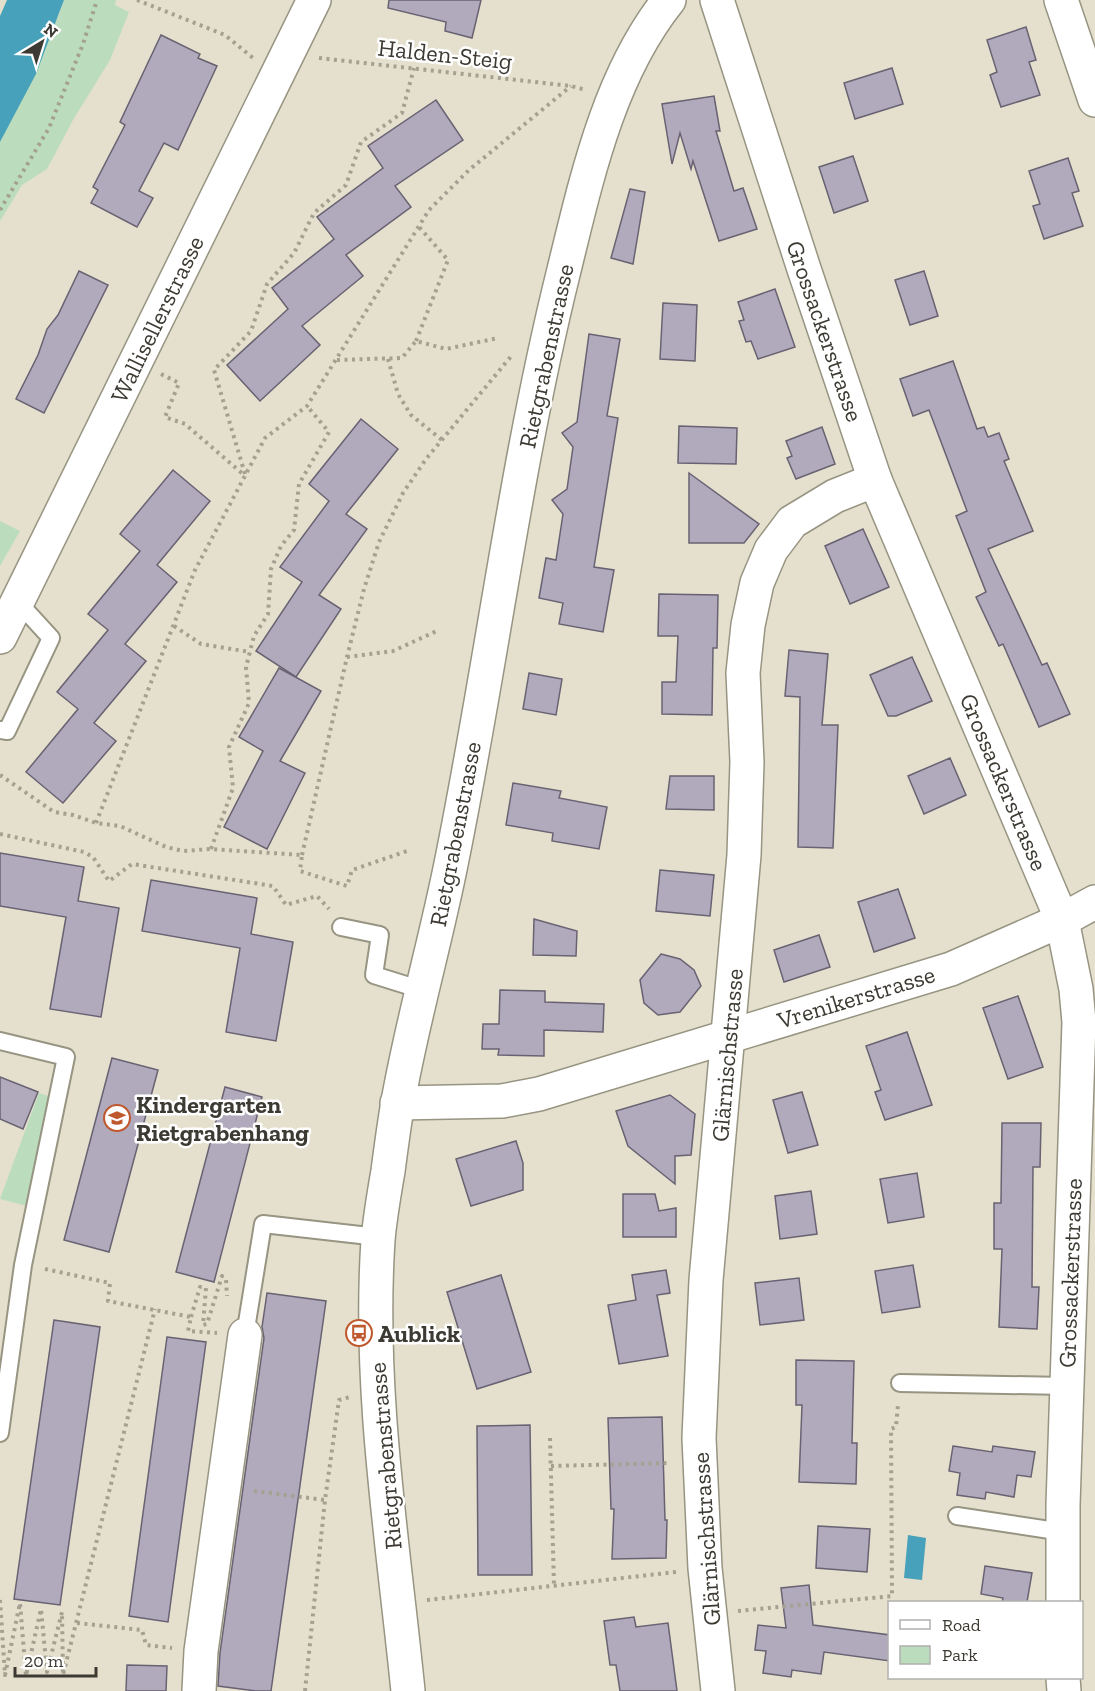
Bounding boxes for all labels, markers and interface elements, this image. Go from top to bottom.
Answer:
north arrow [12,12,72,72]
text: N [40,19,62,42]
street label: Halden-Steig [376,33,514,75]
street label: Wallisellerstrasse [104,231,210,407]
street label: Grossackerstrasse [780,237,870,425]
street label: Rietgrabenstrasse [512,261,580,451]
street label: Grossackerstrasse [954,689,1054,875]
street label: Rietgrabenstrasse [423,739,487,929]
street label: Vrenikerstrasse [773,959,938,1035]
street label: Glärnischstrasse [705,967,749,1143]
place label: Kindergarten Rietgrabenhang [136,1090,309,1147]
school or university icon: Kindergarten Rietgrabenhang [102,1103,132,1133]
street label: Grossackerstrasse [1052,1178,1088,1368]
bus stop icon: Aublick [344,1318,374,1348]
place label: Aublick [378,1319,460,1348]
street label: Rietgrabenstrasse [362,1361,408,1551]
street label: Glärnischstrasse [685,1451,727,1627]
legend [888,1601,1083,1679]
text: Road [942,1614,981,1636]
scale bar [15,1640,96,1678]
text: Park [942,1644,978,1666]
text: 20 m [24,1650,64,1672]

